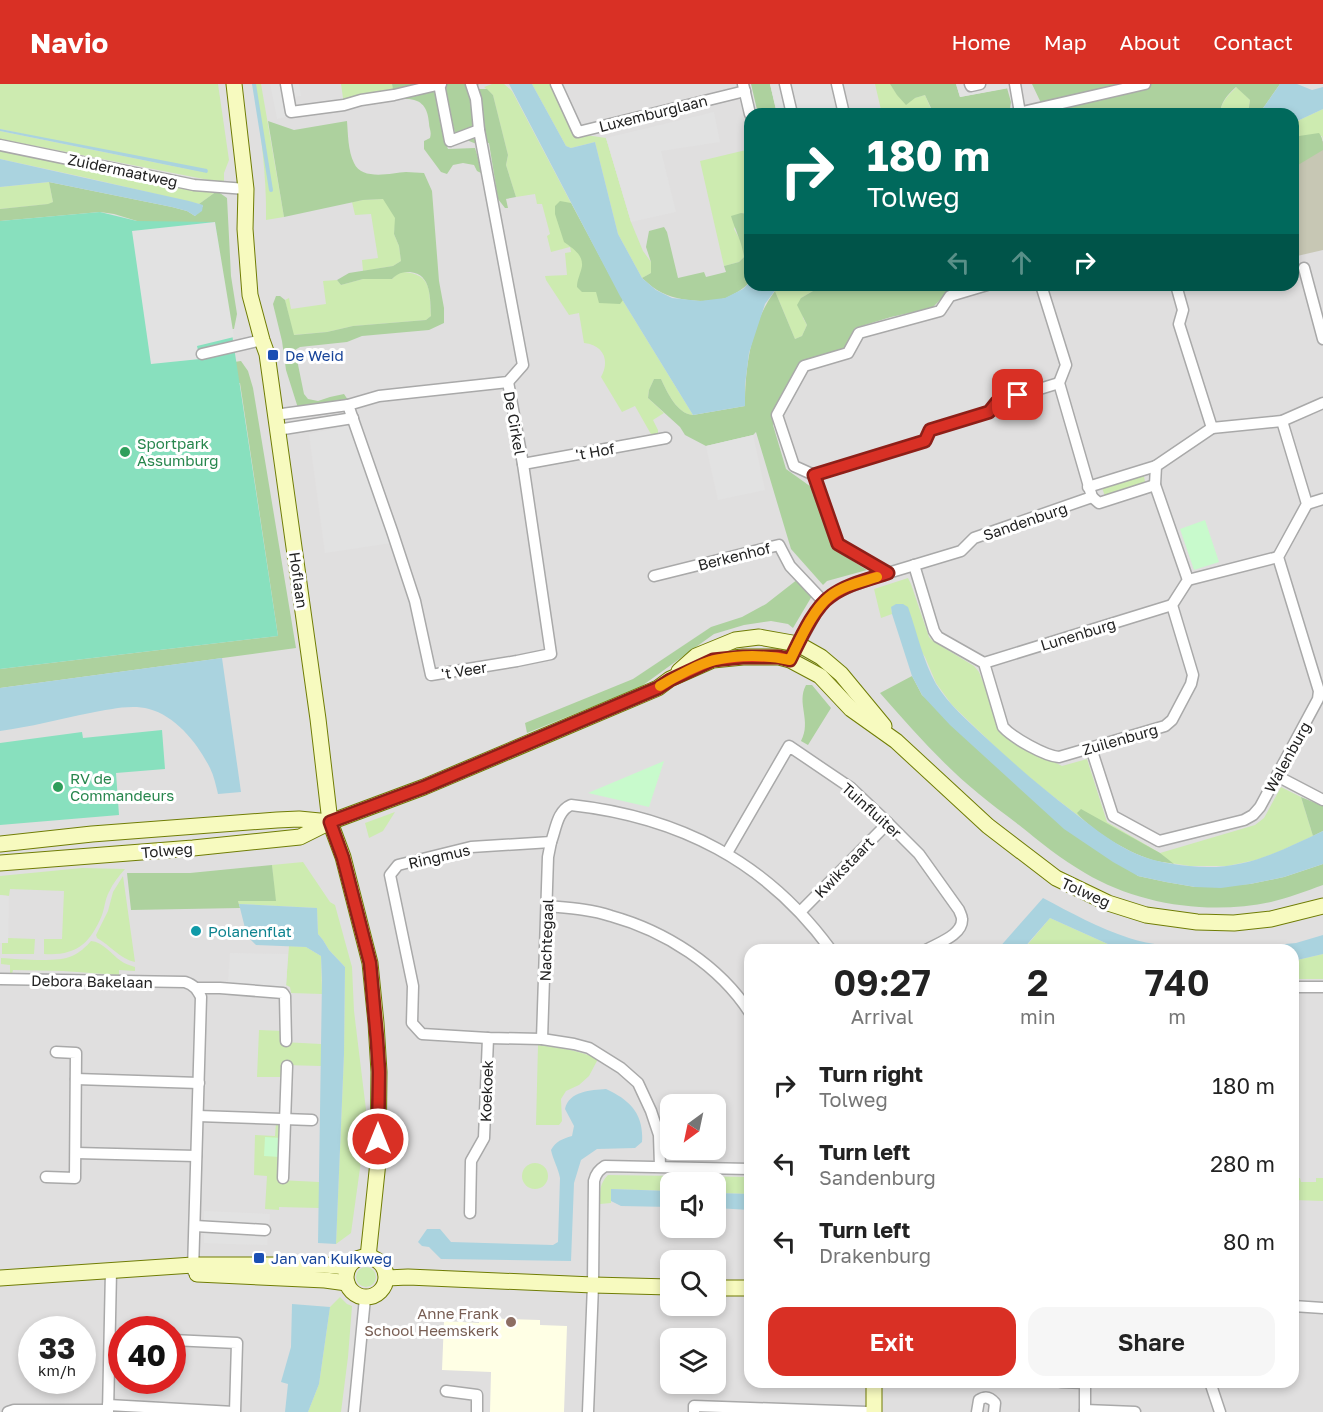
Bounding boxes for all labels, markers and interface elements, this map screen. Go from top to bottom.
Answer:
text: Navio [30,26,108,59]
text: Home [951,29,1011,55]
text: Map [1044,29,1087,55]
text: About [1120,29,1180,55]
text: Contact [1213,29,1293,55]
street label: Luxemburglaan [597,91,709,135]
text: 180 m [867,130,990,180]
icon: right [768,132,846,210]
street label: Zuidermaatweg [66,150,180,190]
text: Tolweg [867,181,960,213]
icon: left [942,246,975,279]
icon: ahead [1005,246,1038,279]
icon: right [1068,246,1101,279]
place label: De Weid [285,346,344,364]
marker: De Weid [266,348,280,362]
pin [992,369,1043,420]
icon: arrive [1001,378,1034,411]
street label: De Cirkel [501,390,530,457]
place label: Sportpark Assumburg [137,434,218,469]
street label: 't Hof [574,439,616,463]
marker: Sportpark Assumburg [118,445,132,459]
street label: Sandenburg [981,498,1069,544]
street label: Berkenhof [696,538,773,574]
street label: Hoflaan [286,551,312,609]
street label: Lunenburg [1038,614,1118,654]
street label: 't Veer [440,657,488,682]
street label: Walenburg [1260,718,1314,796]
street label: Zuilenburg [1080,720,1160,758]
place label: RV de Commandeurs [70,769,174,804]
street label: Tuinfluiter [838,778,906,842]
marker: RV de Commandeurs [51,780,65,794]
street label: Kwikstaart [811,833,877,901]
street label: Tolweg [141,839,193,861]
street label: Ringmus [406,840,472,872]
street label: Tolweg [1059,873,1113,911]
street label: Nachtegaal [536,898,556,982]
place label: Polanenflat [208,922,292,940]
marker: Polanenflat [189,924,203,938]
text: 09:27 [833,961,931,1004]
text: 2 [1027,961,1049,1004]
text: 740 [1145,961,1210,1004]
street label: Debora Bakelaan [31,971,153,991]
text: Arrival [851,1004,913,1028]
text: min [1020,1004,1055,1028]
text: m [1168,1004,1186,1028]
street label: Koekoek [476,1059,496,1122]
text: Turn right [819,1060,923,1087]
icon: right [768,1069,801,1102]
text: 180 m [1212,1072,1275,1099]
text: Tolweg [819,1087,888,1111]
north arrow [660,1094,726,1160]
map controls [660,1094,726,1394]
position arrow [346,1107,410,1171]
text: Turn left [819,1138,910,1165]
icon: left [768,1147,801,1180]
text: 280 m [1210,1150,1275,1177]
text: Sandenburg [819,1165,936,1189]
button: sound [660,1172,726,1238]
text: Turn left [819,1216,910,1243]
icon: left [768,1225,801,1258]
text: 80 m [1223,1228,1275,1255]
text: Drakenburg [819,1243,931,1267]
place label: Jan van Kuikweg [271,1249,392,1267]
button: search [660,1250,726,1316]
marker: Jan van Kuikweg [252,1251,266,1265]
place label: Anne Frank School Heemskerk [364,1304,500,1339]
button: Exit [768,1307,1016,1376]
button: Share [1028,1307,1275,1376]
marker: Anne Frank School Heemskerk [504,1315,518,1329]
speed limit sign: 40 [108,1316,186,1394]
button: layers [660,1328,726,1394]
text: 33 [39,1330,75,1366]
text: km/h [38,1361,76,1379]

